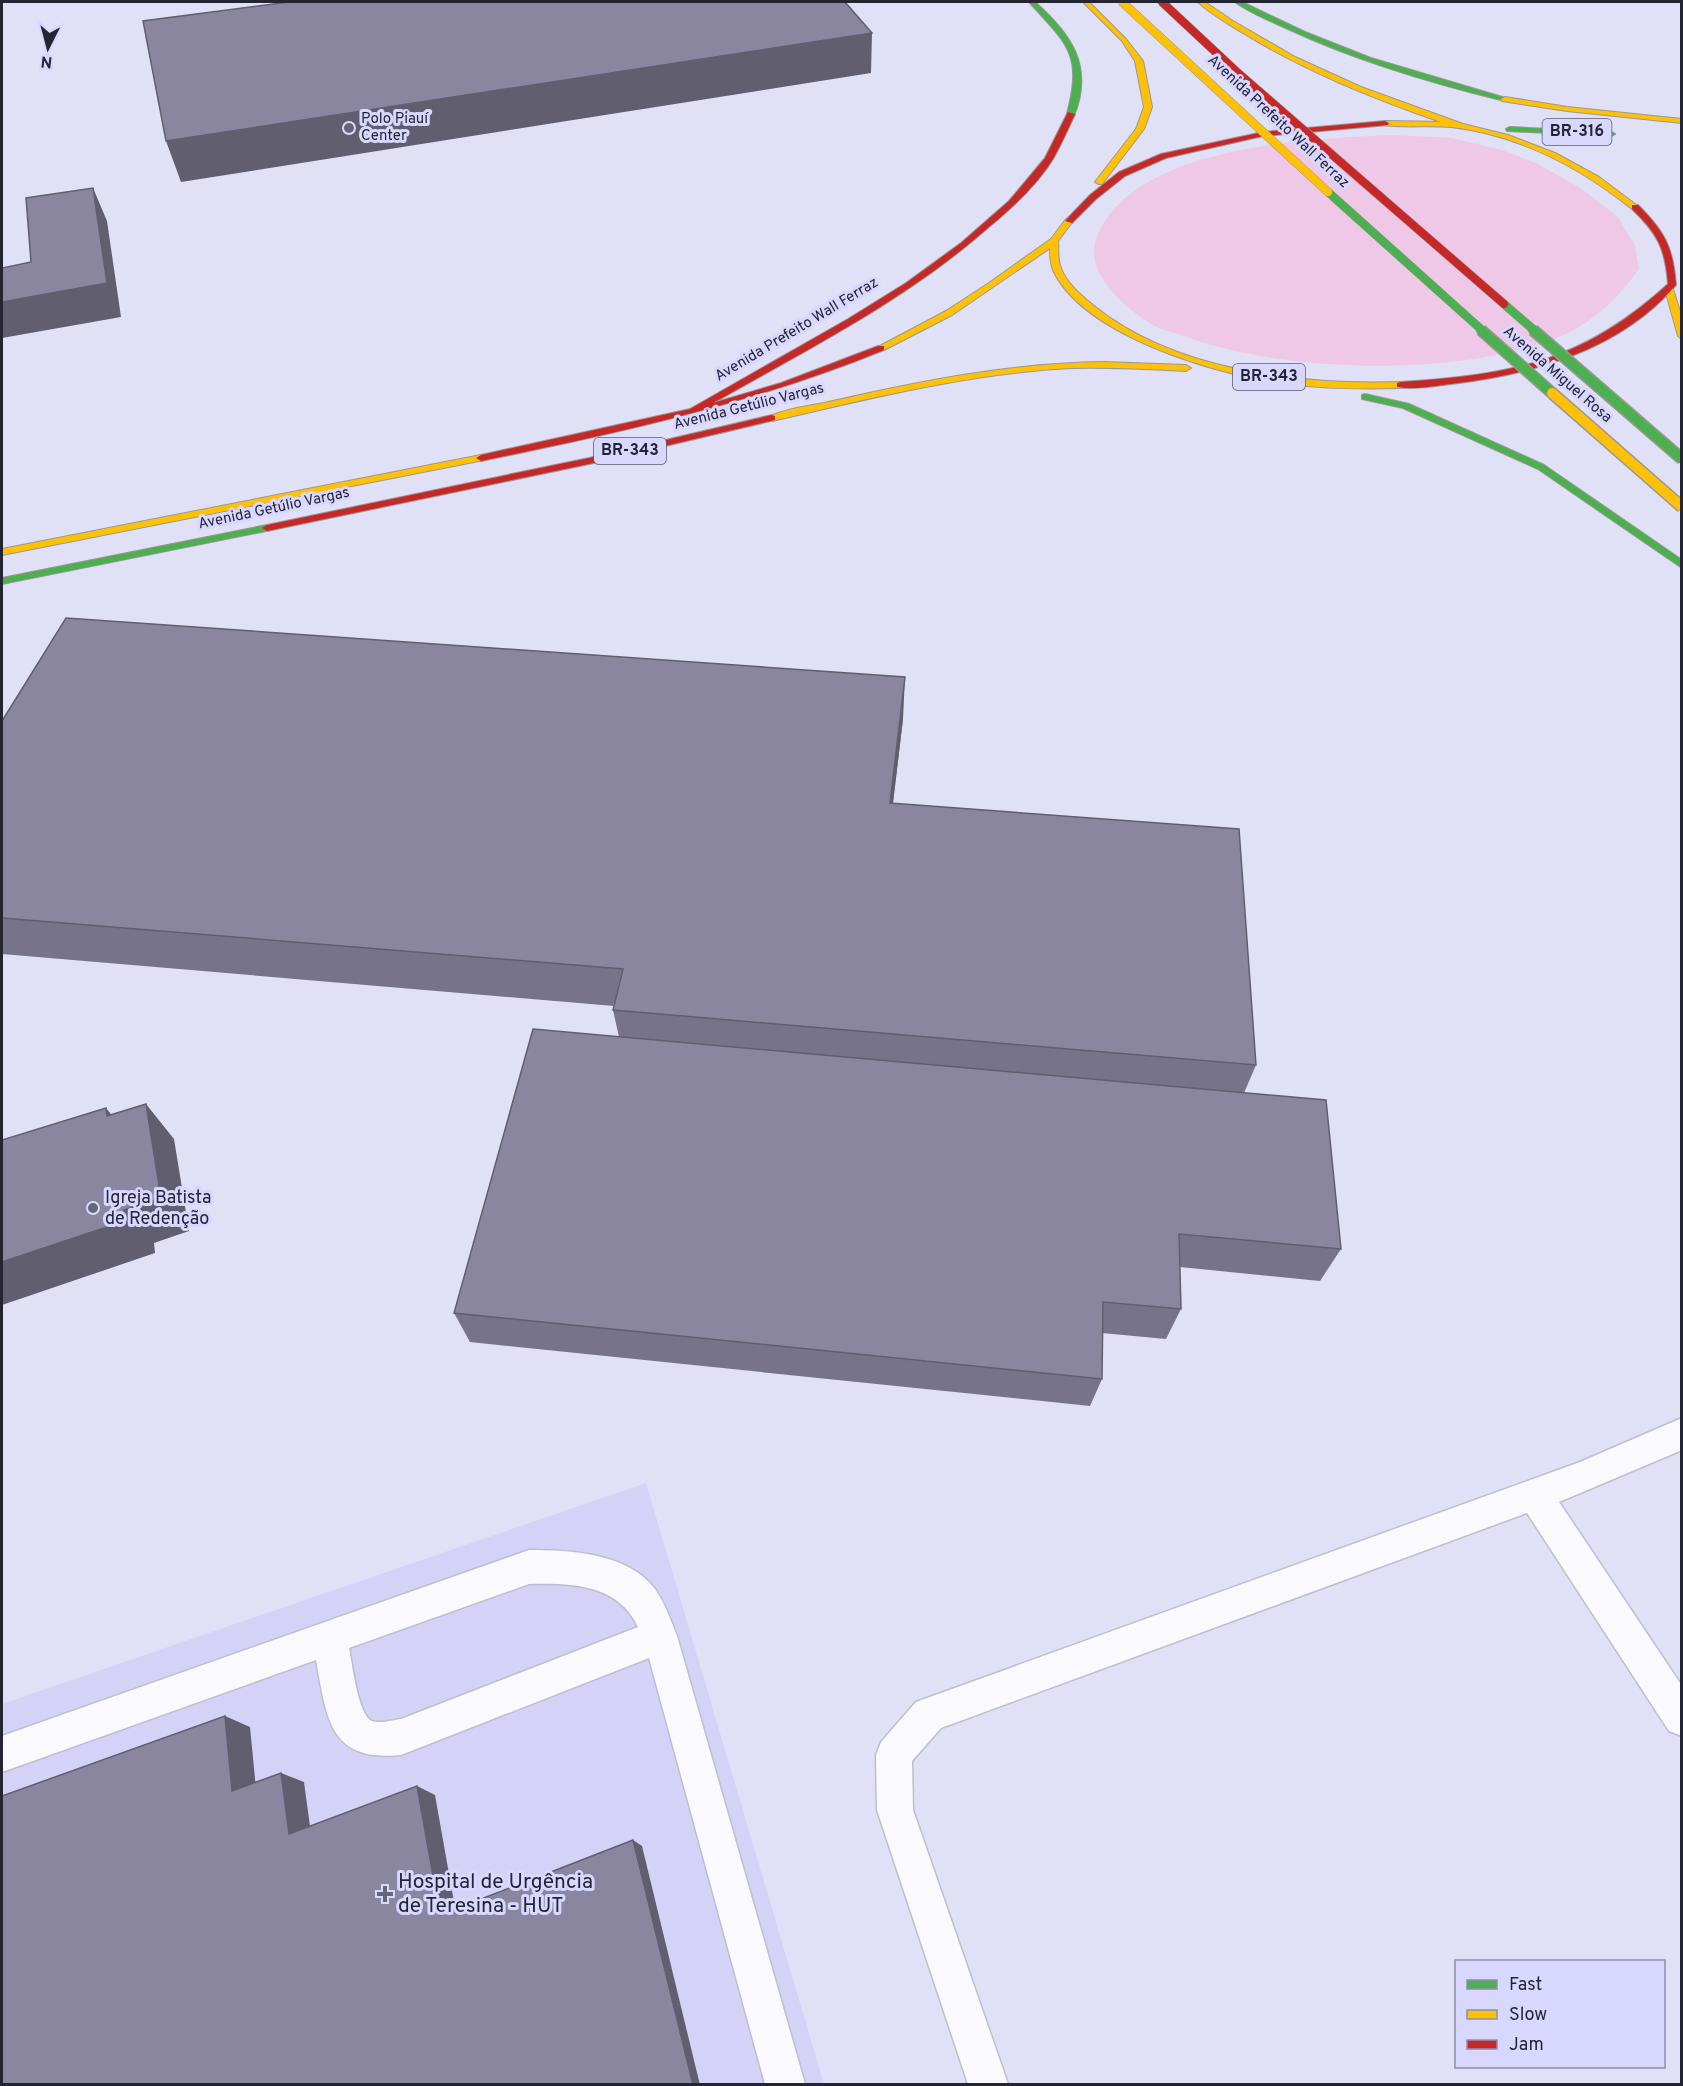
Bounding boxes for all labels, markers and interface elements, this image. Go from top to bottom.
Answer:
north arrow [18,18,78,78]
text: N [40,50,53,71]
street label: Avenida Prefeito Wall Ferraz [1203,51,1353,193]
place label: Polo Piauí Center [361,110,429,146]
road number: BR-316 [1542,119,1612,145]
marker: Polo Piauí Center [342,121,356,135]
street label: Avenida Prefeito Wall Ferraz [712,274,882,386]
street label: Avenida Miguel Rosa [1499,323,1615,427]
road number: BR-343 [1233,364,1305,390]
street label: Avenida Getúlio Vargas [672,379,826,435]
road number: BR-343 [594,438,666,464]
street label: Avenida Getúlio Vargas [197,484,351,534]
place label: Igreja Batista de Redenção [105,1187,211,1231]
marker: Igreja Batista de Redenção [86,1201,100,1215]
place label: Hospital de Urgência de Teresina - HUT [398,1869,593,1920]
marker: Hospital de Urgência de Teresina - HUT [376,1885,394,1903]
legend [1455,1960,1665,2068]
text: Fast [1509,1974,1542,1997]
text: Slow [1509,2004,1547,2027]
text: Jam [1509,2034,1544,2057]

